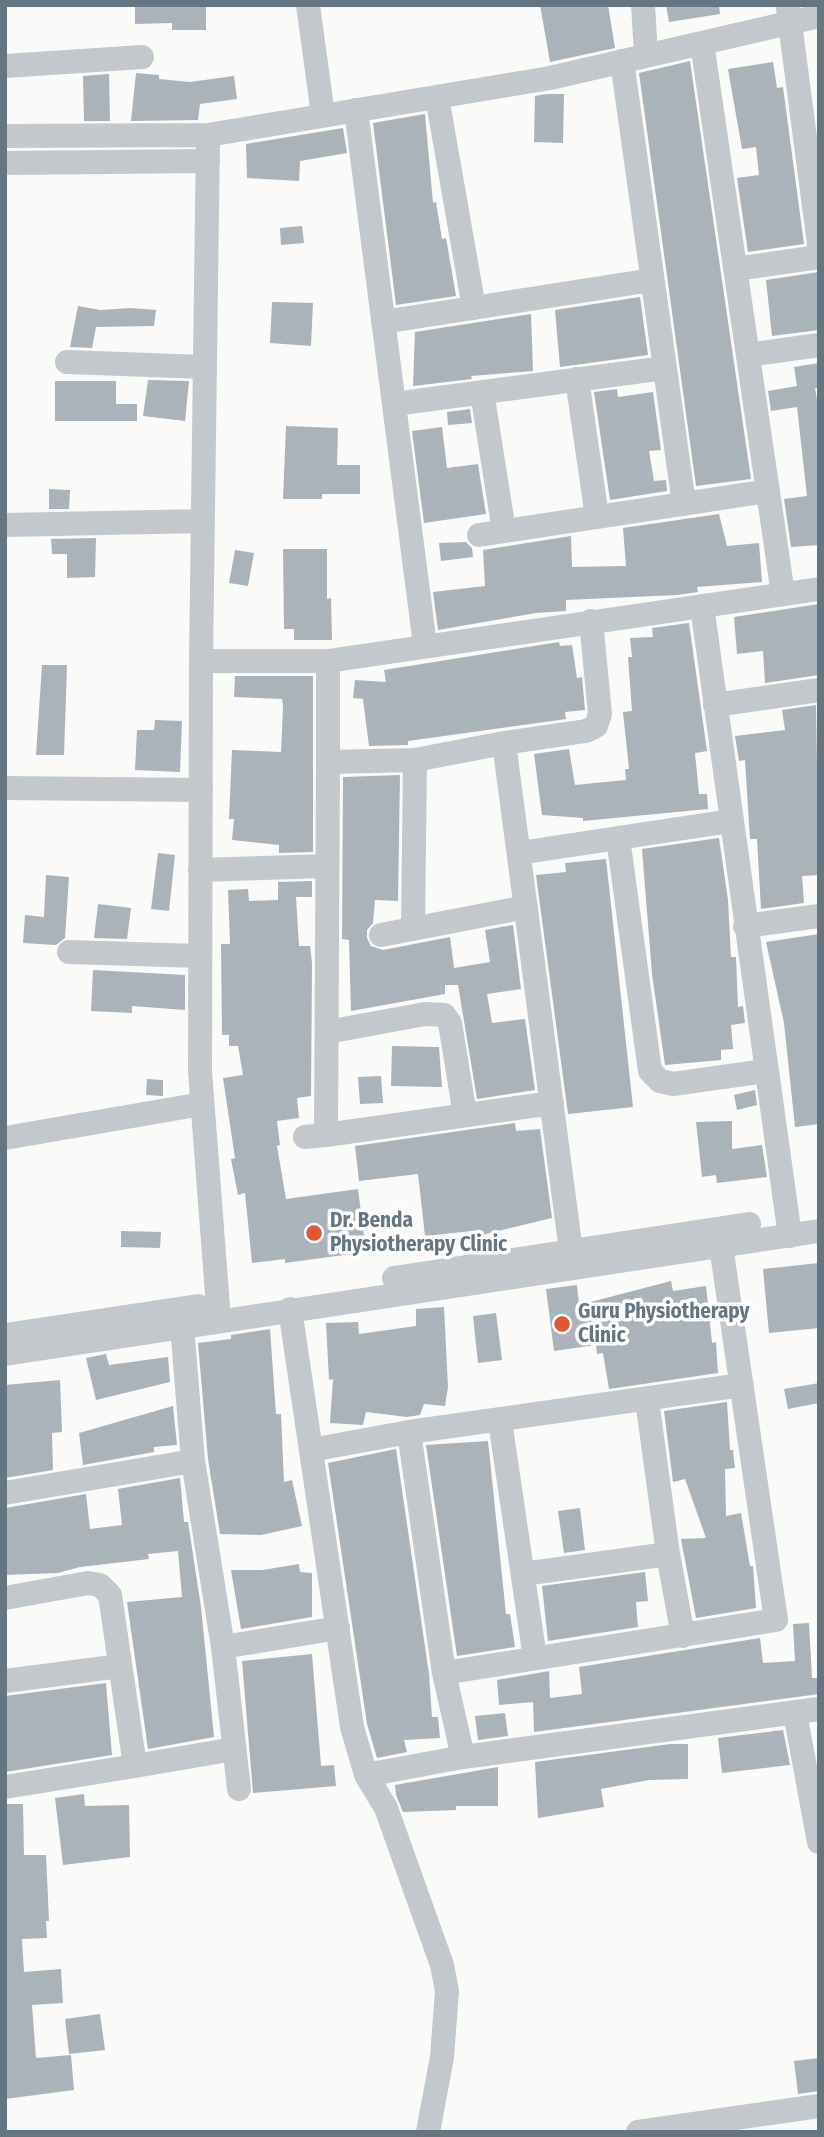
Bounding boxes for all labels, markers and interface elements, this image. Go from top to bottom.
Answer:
place label: Dr. Benda Physiotherapy Clinic [330,1208,507,1258]
marker: Dr. Benda Physiotherapy Clinic [304,1223,324,1243]
place label: Guru Physiotherapy Clinic [578,1299,750,1349]
marker: Guru Physiotherapy Clinic [552,1314,572,1334]

